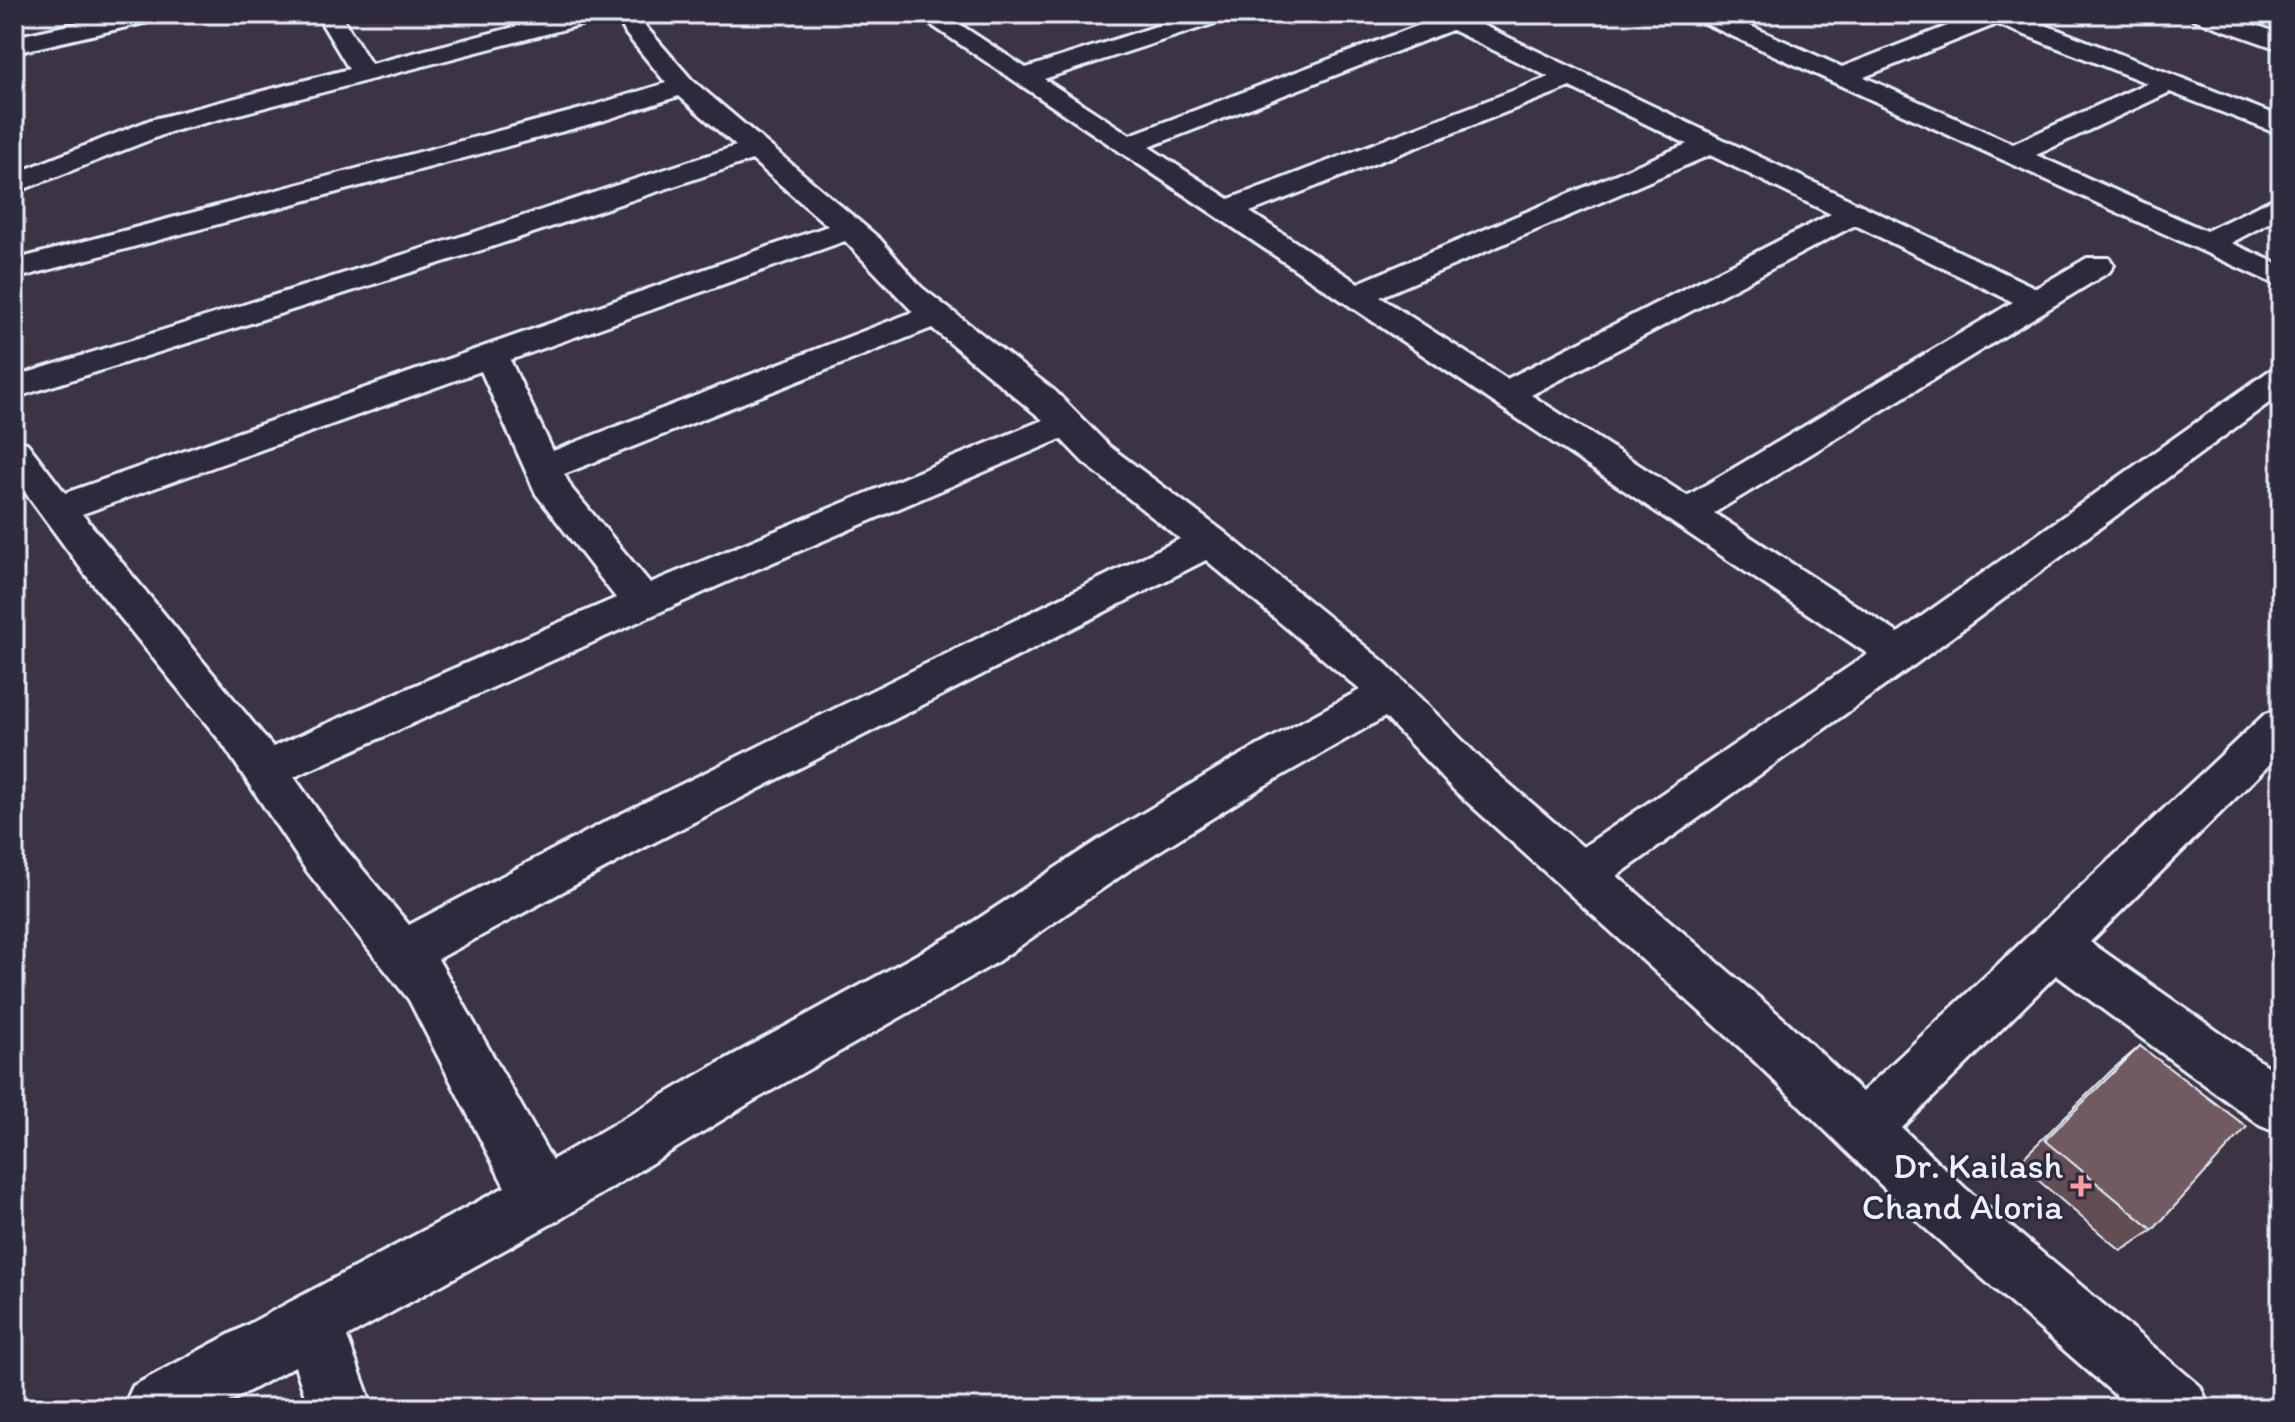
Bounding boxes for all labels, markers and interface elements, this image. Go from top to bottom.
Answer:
place label: Dr. Kailash Chand Aloria [1862,1144,2064,1228]
marker: Dr. Kailash Chand Aloria [2070,1175,2092,1197]

